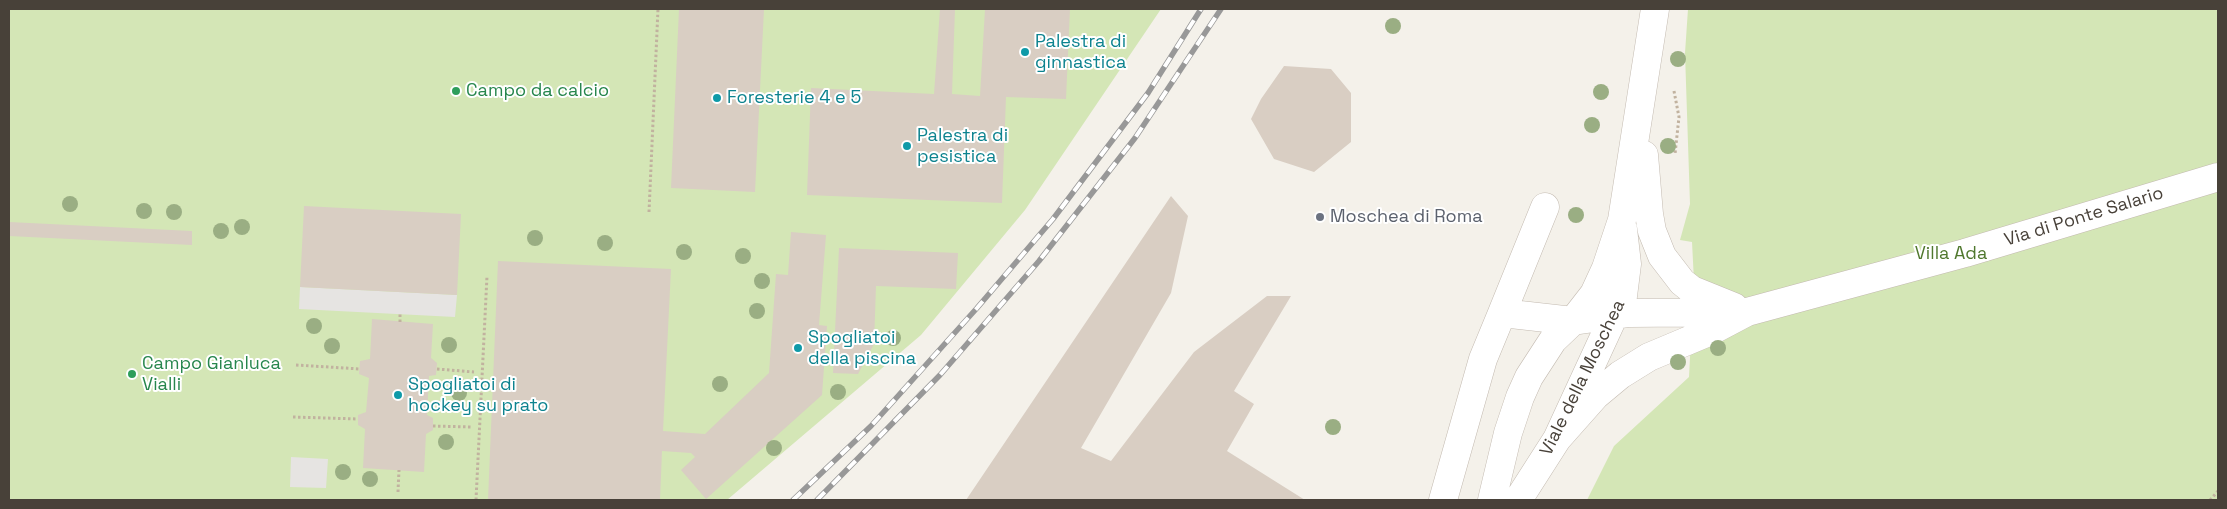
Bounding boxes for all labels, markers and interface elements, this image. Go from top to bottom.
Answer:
place label: Palestra di ginnastica [1035,31,1126,74]
marker: Palestra di ginnastica [1019,46,1031,58]
place label: Campo da calcio [466,80,609,102]
marker: Campo da calcio [450,85,462,97]
place label: Foresterie 4 e 5 [727,87,861,109]
marker: Foresterie 4 e 5 [711,92,723,104]
place label: Palestra di pesistica [917,125,1008,168]
marker: Palestra di pesistica [901,140,913,152]
street label: Via di Ponte Salario [2002,183,2166,251]
place label: Moschea di Roma [1330,206,1483,228]
marker: Moschea di Roma [1314,211,1326,223]
park label: Villa Ada [1915,243,1987,265]
street label: Viale della Moschea [1536,297,1630,459]
place label: Spogliatoi della piscina [808,327,916,369]
marker: Spogliatoi della piscina [792,342,804,354]
place label: Campo Gianluca Vialli [142,353,281,396]
marker: Campo Gianluca Vialli [126,368,138,380]
place label: Spogliatoi di hockey su prato [408,374,548,416]
marker: Spogliatoi di hockey su prato [392,389,404,401]

